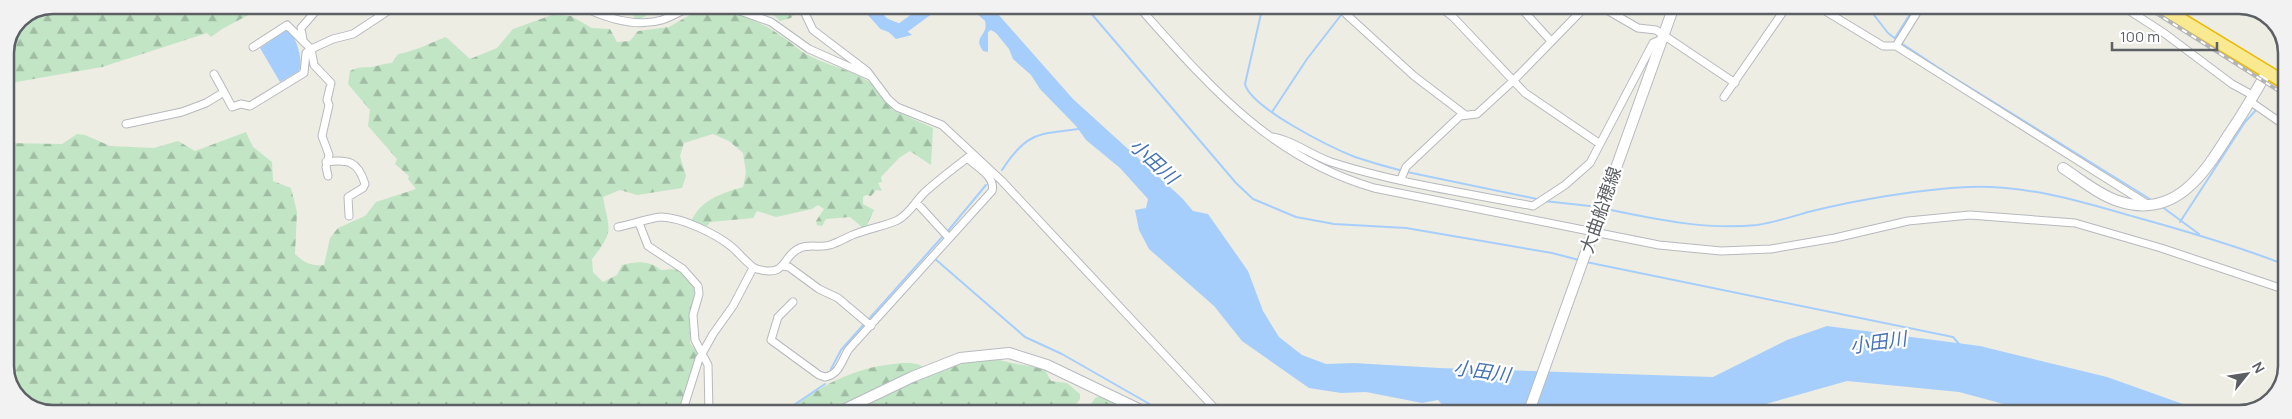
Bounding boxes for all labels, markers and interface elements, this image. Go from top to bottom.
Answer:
scale bar [2112,20,2217,52]
text: 100 m [2120,26,2160,47]
water label: 小田川 [1124,132,1185,191]
street label: 大曲船穂線 [1574,163,1626,256]
water label: 小田川 [1848,325,1910,359]
north arrow [2222,349,2272,399]
water label: 小田川 [1452,354,1514,388]
text: N [2248,358,2269,376]

